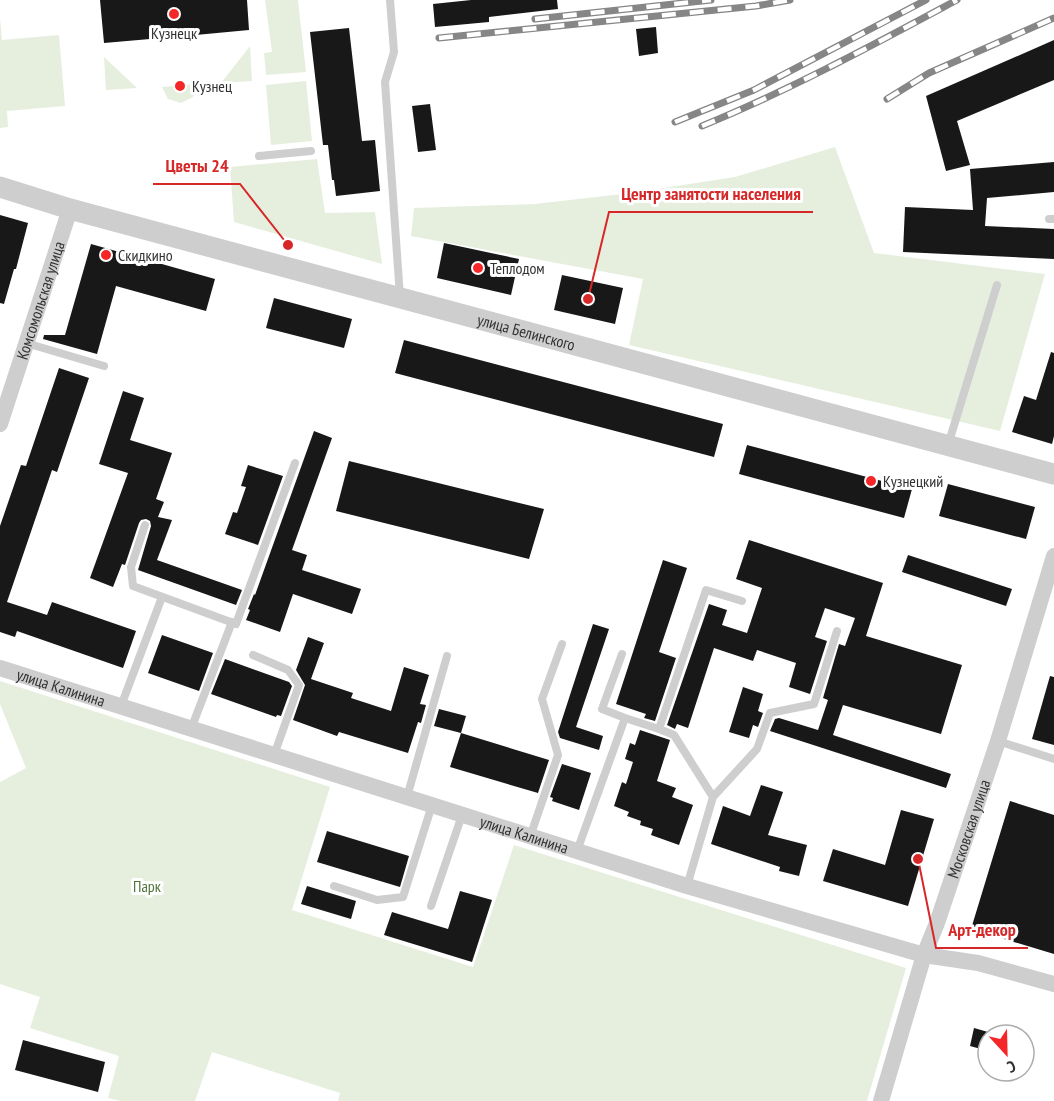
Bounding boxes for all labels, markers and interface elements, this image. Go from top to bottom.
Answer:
marker: Кузнецк [167,7,181,21]
place label: Кузнецк [151,23,198,43]
place label: Кузнец [192,76,232,96]
marker: Кузнец [173,79,187,93]
callout: Цветы 24 [153,148,240,184]
text: Цветы 24 [165,154,229,177]
callout: Центр занятости населения [609,176,813,212]
text: Центр занятости населения [621,182,801,205]
street label: Комсомольская улица [12,239,69,362]
place label: Скидкино [118,245,173,265]
marker: Скидкино [99,248,113,262]
place label: Теплодом [490,258,545,278]
marker: Теплодом [471,261,485,275]
street label: улица Белинского [475,309,578,355]
place label: Кузнецкий [883,471,943,491]
marker: Кузнецкий [864,474,878,488]
street label: улица Калинина [14,664,108,711]
street label: Московская улица [943,777,994,881]
street label: улица Калинина [478,811,571,858]
park label: Парк [133,876,162,896]
callout: Арт-декор [936,912,1028,948]
text: Арт-декор [947,918,1016,941]
north arrow [976,1023,1036,1083]
text: С [1004,1056,1019,1078]

